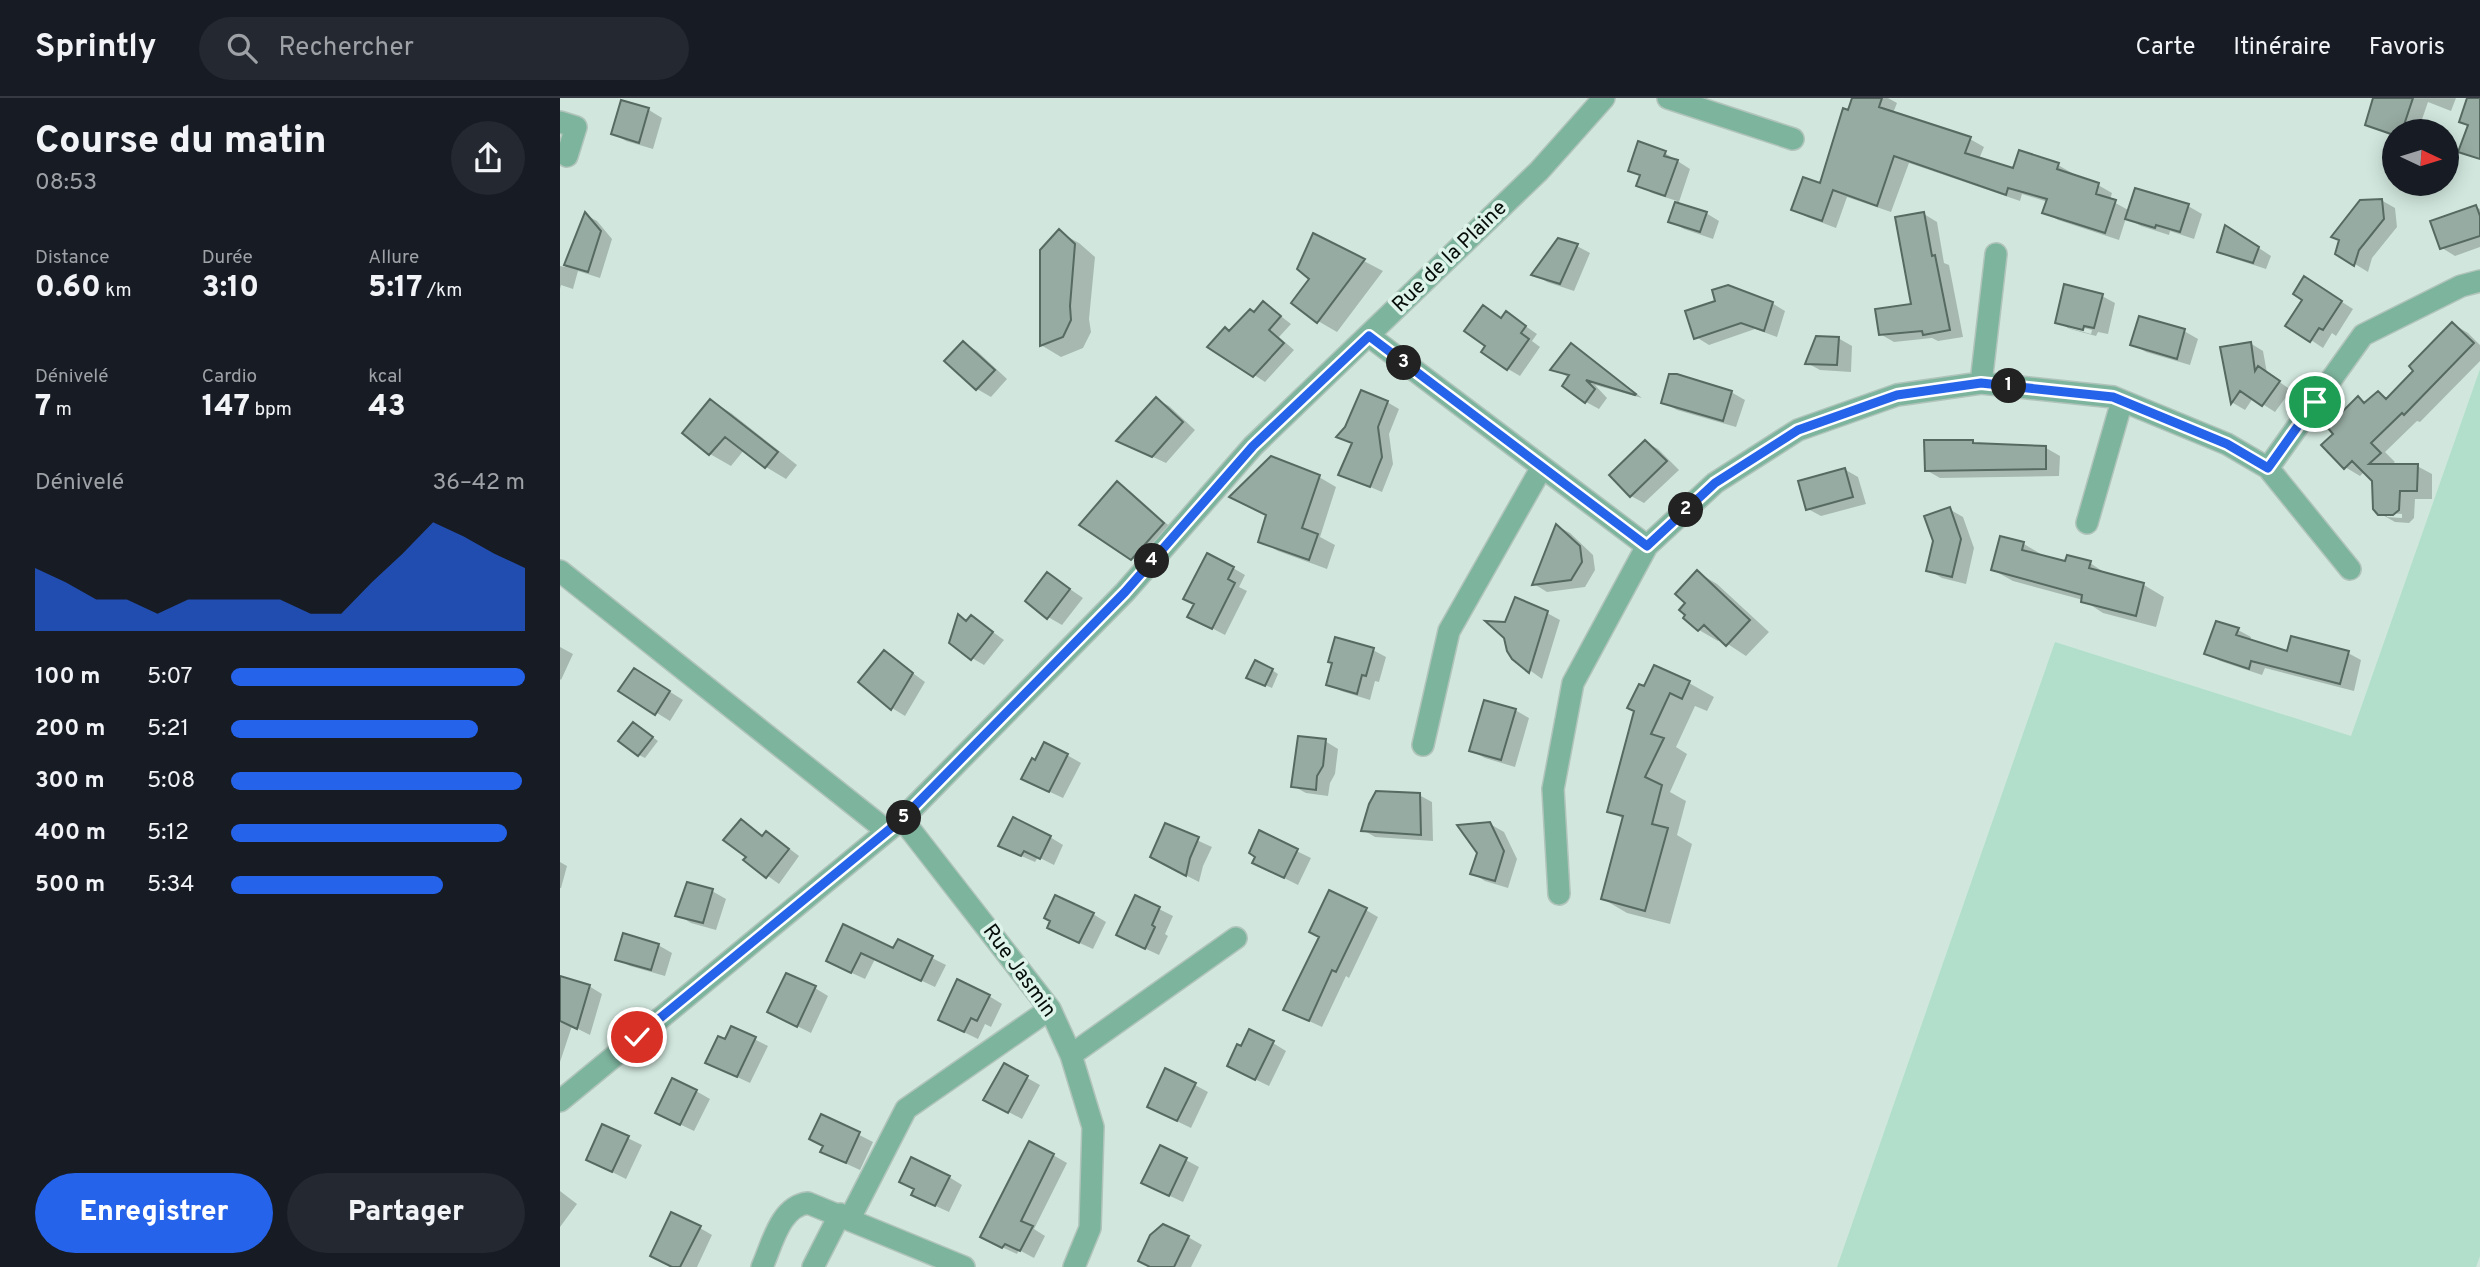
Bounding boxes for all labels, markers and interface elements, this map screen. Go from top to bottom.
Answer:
search box [199,17,689,80]
text: Sprintly [35,27,157,69]
icon: search [223,29,261,67]
text: Rechercher [279,32,414,65]
text: Carte [2135,33,2195,63]
text: Itinéraire [2233,33,2331,63]
text: Favoris [2369,33,2445,63]
text: Course du matin [35,118,327,167]
north arrow [2382,119,2459,196]
map controls [2382,119,2459,196]
button: share [451,121,525,195]
text: 08:53 [35,169,97,198]
street label: Rue de la Plaine [1387,195,1513,319]
text: Distance [35,246,110,270]
text: Durée [202,246,253,270]
text: Allure [368,246,419,270]
text: 0.60 [35,270,101,307]
text: 3:10 [202,270,259,307]
text: 5:17 [368,270,422,307]
text: km [101,279,132,303]
text: /km [422,279,462,303]
pin: 3 [1386,345,1422,380]
text: 3 [1398,350,1409,374]
text: Dénivelé [35,365,109,389]
text: Cardio [202,365,257,389]
text: kcal [368,365,402,389]
pin: 1 [1992,368,2026,404]
pin [2285,372,2345,432]
text: 1 [2005,373,2012,397]
icon: arrive [2296,383,2334,421]
text: 7 [35,389,51,426]
text: 147 [202,389,250,426]
text: 43 [368,389,406,426]
text: m [51,398,72,422]
text: bpm [250,398,292,422]
text: Dénivelé [35,469,124,498]
text: 36–42 m [432,469,525,498]
pin: 2 [1668,492,1704,528]
text: 2 [1680,497,1691,521]
pin: 4 [1134,544,1170,578]
text: 4 [1145,548,1158,572]
text: 100 m [35,663,100,692]
text: 5:07 [147,663,193,692]
text: 200 m [35,715,105,744]
text: 5:21 [147,715,189,744]
text: 300 m [35,767,105,796]
text: 5:08 [147,767,195,796]
pin: 5 [886,800,922,836]
text: 5 [898,805,909,829]
text: 400 m [35,819,106,848]
text: 5:12 [147,819,189,848]
text: 500 m [35,871,105,900]
text: 5:34 [147,871,195,900]
street label: Rue Jasmin [976,919,1062,1023]
pin [607,1007,667,1067]
icon: check [618,1018,656,1056]
button: Enregistrer [35,1173,273,1253]
button: Partager [287,1173,525,1253]

